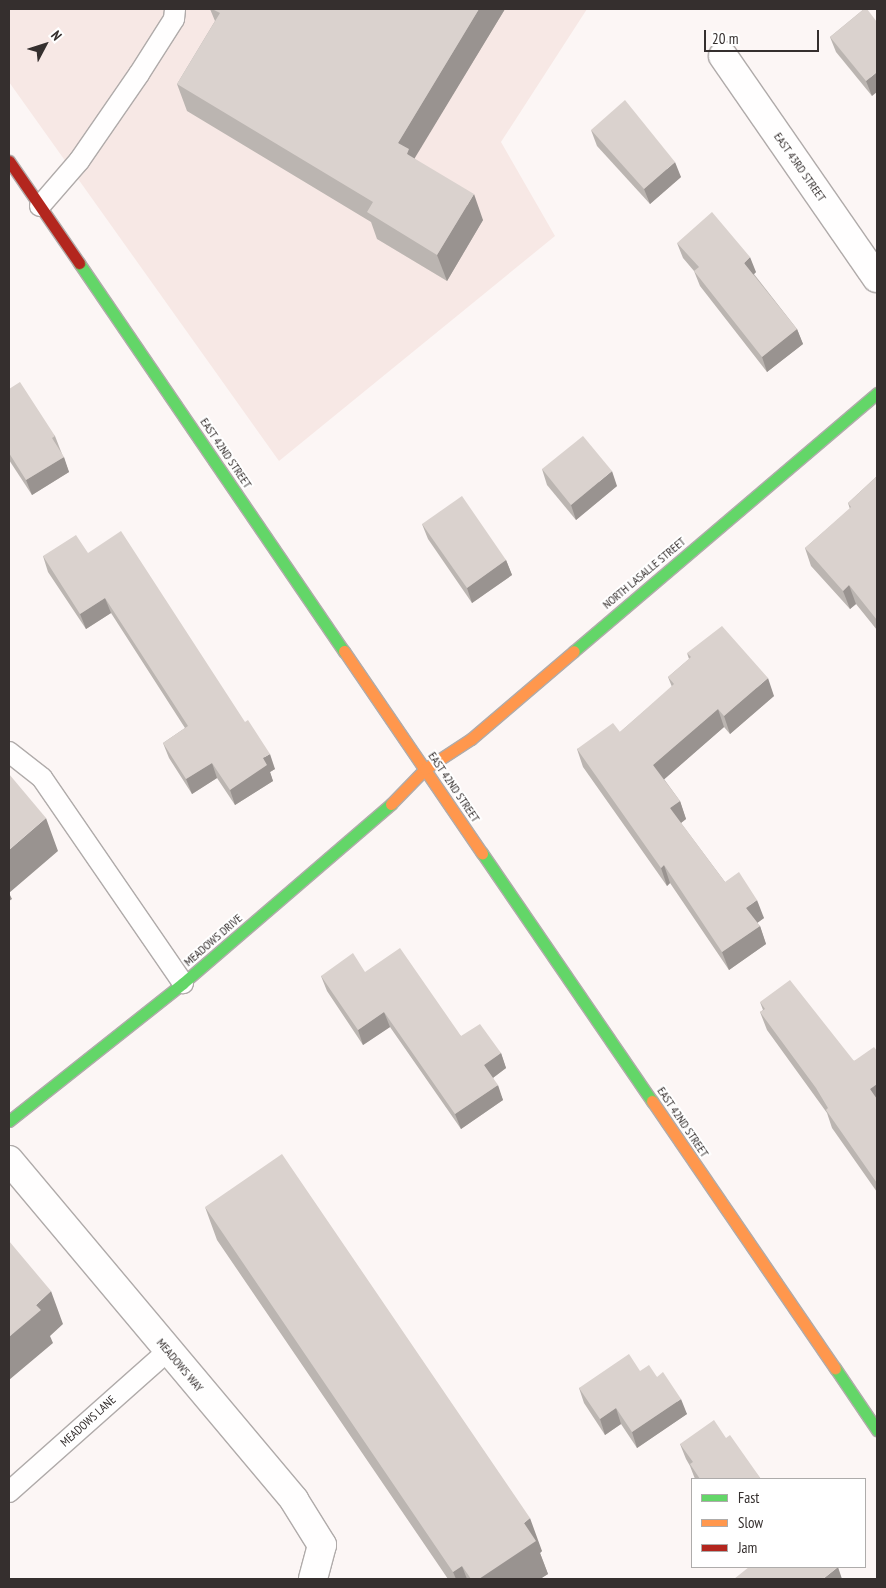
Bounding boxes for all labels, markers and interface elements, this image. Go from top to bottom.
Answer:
north arrow [20,20,70,70]
scale bar [706,20,821,52]
text: N [47,27,66,44]
text: 20 m [712,29,738,48]
street label: EAST 43RD STREET [771,130,829,204]
street label: EAST 42ND STREET [197,415,255,491]
street label: NORTH LASALLE STREET [600,534,688,612]
street label: EAST 42ND STREET [425,749,483,825]
street label: MEADOWS DRIVE [181,911,245,969]
street label: EAST 42ND STREET [654,1084,712,1160]
street label: MEADOWS WAY [154,1335,206,1395]
street label: MEADOWS LANE [57,1392,119,1450]
legend [691,1478,866,1568]
text: Fast [738,1488,759,1507]
text: Slow [738,1513,763,1532]
text: Jam [738,1538,757,1557]

